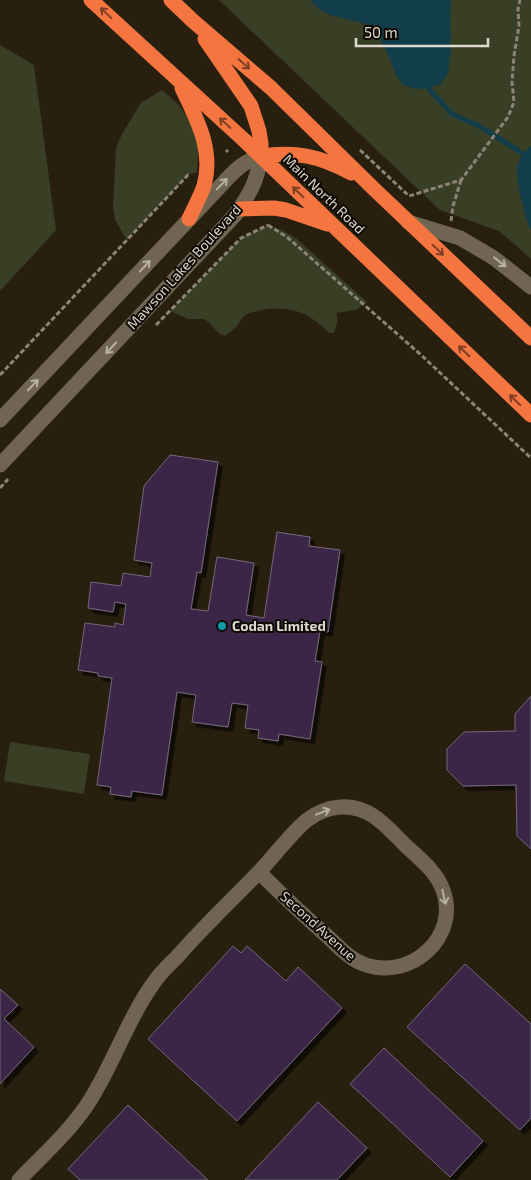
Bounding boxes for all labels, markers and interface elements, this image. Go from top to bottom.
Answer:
one-way arrow [99,7,112,19]
scale bar [356,15,488,47]
text: 50 m [364,23,398,41]
one-way arrow [237,59,250,70]
one-way arrow [219,117,232,129]
street label: Main North Road [280,150,369,237]
one-way arrow [216,177,228,190]
one-way arrow [292,186,304,198]
street label: Mawson Lakes Boulevard [123,201,244,333]
one-way arrow [432,244,444,256]
one-way arrow [493,257,506,268]
one-way arrow [139,260,151,273]
one-way arrow [105,341,117,354]
one-way arrow [458,345,471,357]
one-way arrow [27,379,39,391]
one-way arrow [509,394,522,406]
place label: Codan Limited [232,617,326,634]
marker: Codan Limited [216,620,228,632]
one-way arrow [315,807,330,816]
street label: Second Avenue [277,887,360,964]
one-way arrow [440,888,449,904]

